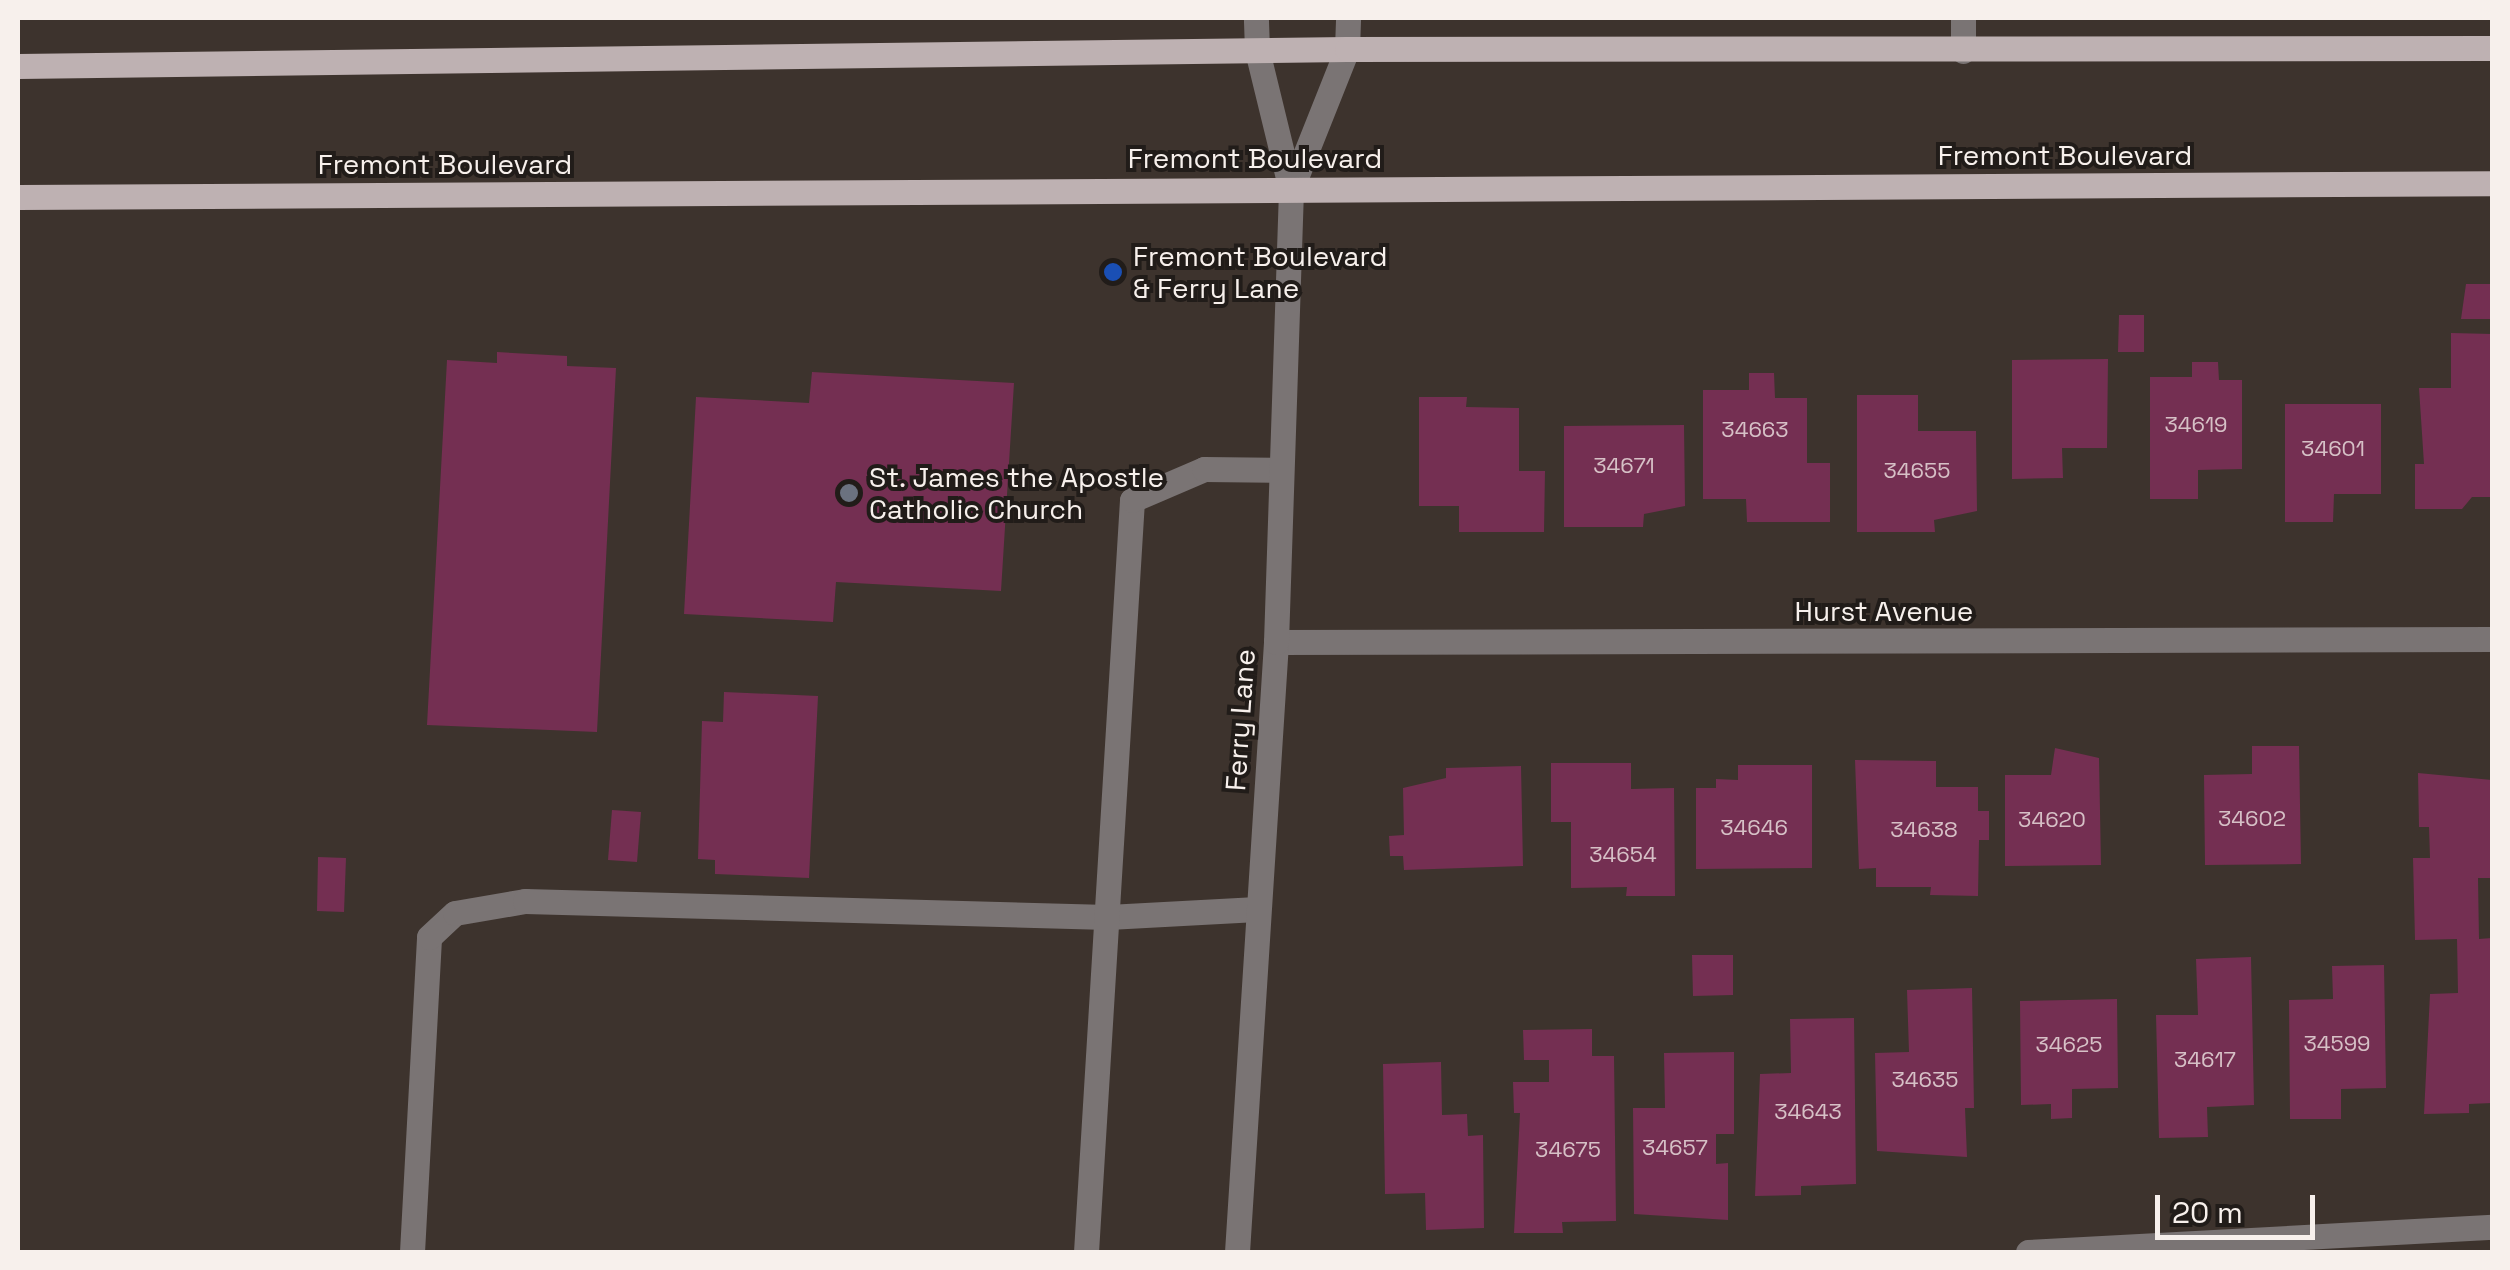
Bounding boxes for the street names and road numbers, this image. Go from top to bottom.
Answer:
street label: Fremont Boulevard [1938,138,2192,172]
street label: Fremont Boulevard [1128,141,1382,175]
street label: Fremont Boulevard [318,147,572,181]
street label: Hurst Avenue [1794,594,1974,628]
street label: Ferry Lane [1218,648,1262,792]

